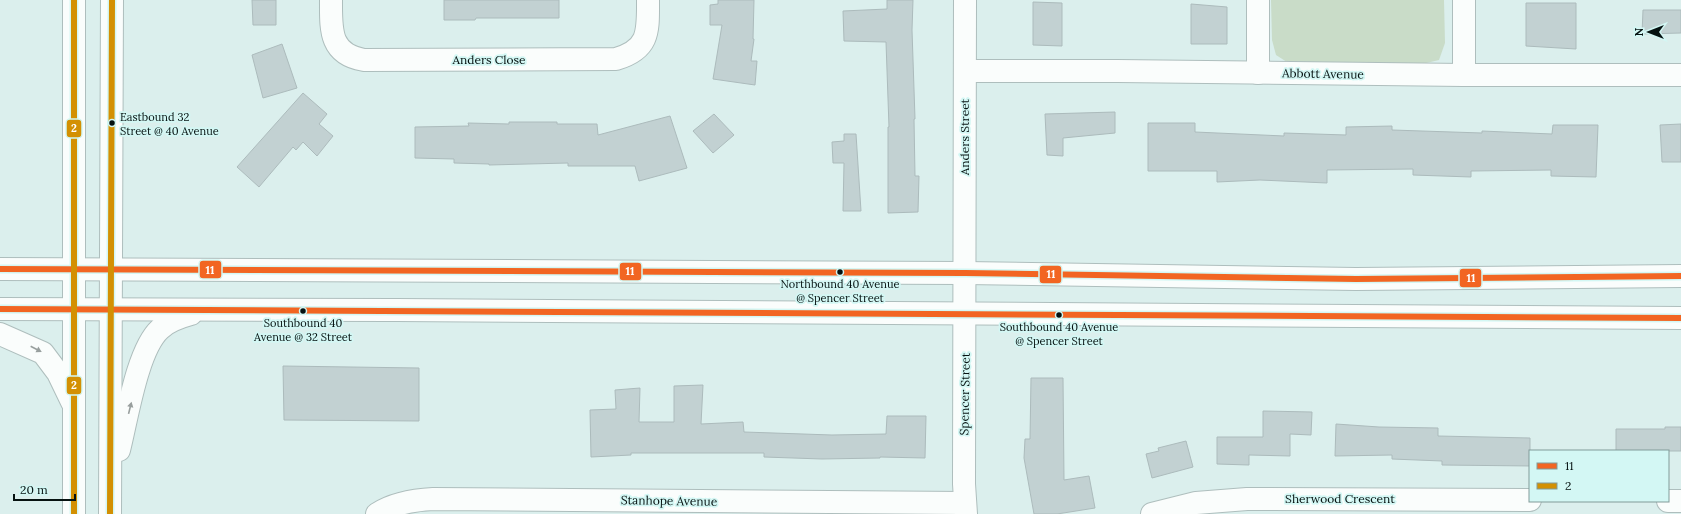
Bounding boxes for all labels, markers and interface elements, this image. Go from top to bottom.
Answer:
north arrow [1629,12,1669,52]
text: N [1632,27,1646,36]
street label: Anders Close [451,52,526,67]
street label: Abbott Avenue [1281,65,1365,82]
street label: Anders Street [957,98,972,176]
place label: Eastbound 32 Street @ 40 Avenue [120,110,219,138]
marker: Eastbound 32 Street @ 40 Avenue [107,118,117,128]
line badge: 2 [66,119,82,138]
text: 2 [71,121,77,135]
line badge: 11 [199,260,222,279]
line badge: 11 [619,262,642,281]
text: 11 [206,263,215,277]
text: 11 [626,264,635,278]
line badge: 11 [1039,265,1062,284]
marker: Northbound 40 Avenue @ Spencer Street [835,267,845,277]
text: 11 [1047,267,1056,281]
line badge: 11 [1459,268,1482,288]
text: 11 [1467,271,1476,285]
place label: Northbound 40 Avenue @ Spencer Street [781,277,900,305]
marker: Southbound 40 Avenue @ 32 Street [298,306,308,316]
marker: Southbound 40 Avenue @ Spencer Street [1054,310,1064,320]
place label: Southbound 40 Avenue @ 32 Street [253,316,353,344]
place label: Southbound 40 Avenue @ Spencer Street [1000,320,1118,348]
one-way arrow [30,346,42,352]
street label: Spencer Street [956,352,973,436]
line badge: 2 [66,376,82,395]
text: 2 [71,378,77,392]
one-way arrow [127,401,133,414]
legend [1529,450,1669,502]
text: 11 [1565,458,1574,473]
scale bar [14,476,75,502]
text: 2 [1565,478,1571,493]
text: 20 m [20,482,48,497]
street label: Sherwood Crescent [1285,491,1395,506]
street label: Stanhope Avenue [621,492,718,509]

